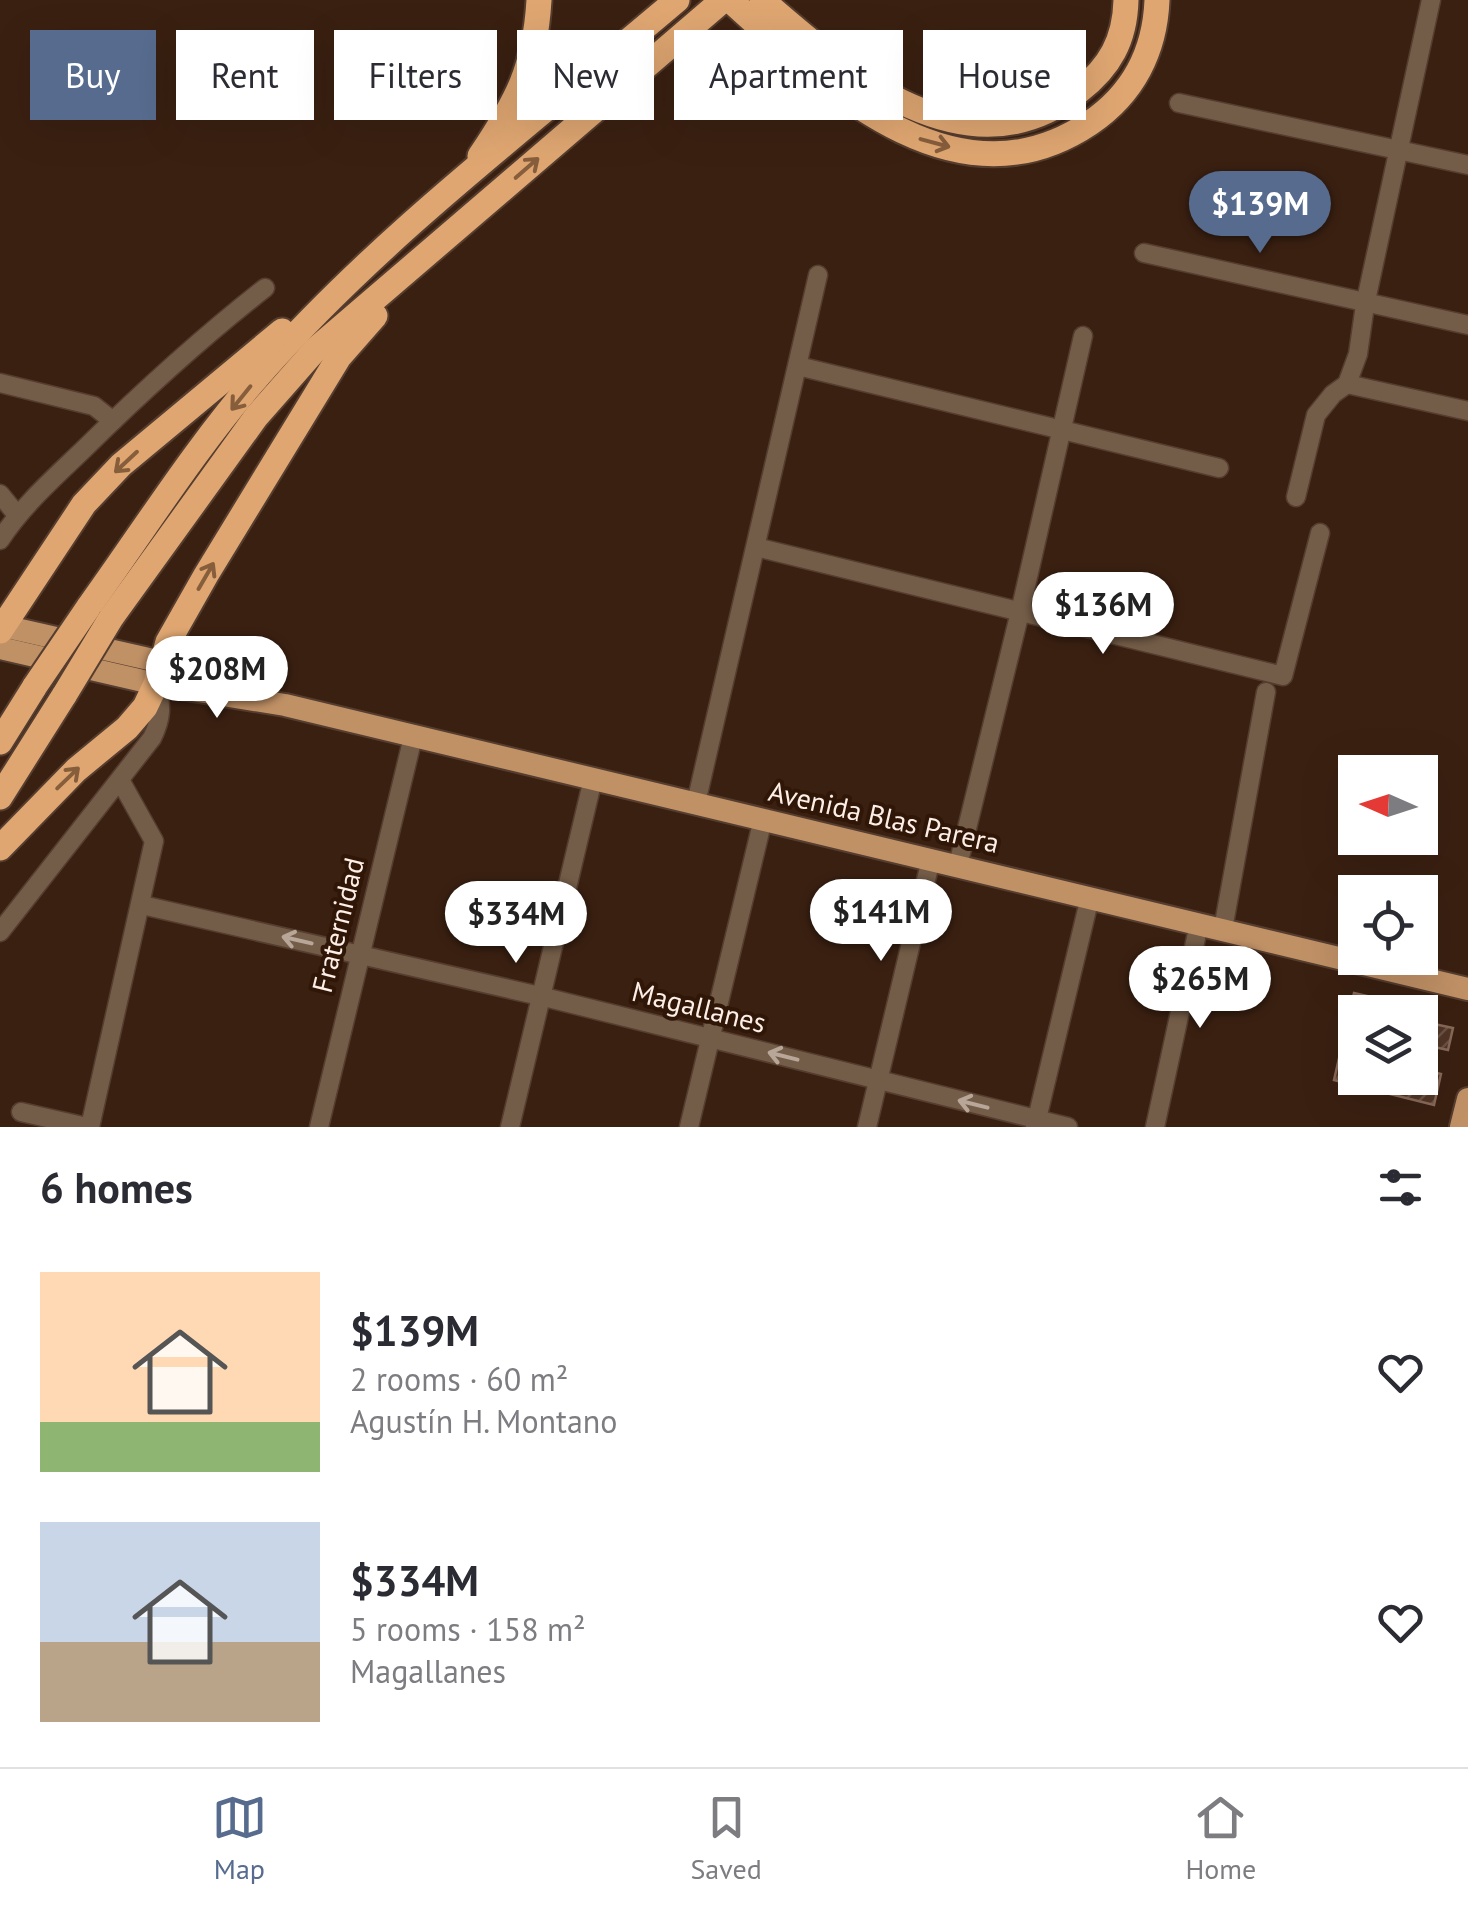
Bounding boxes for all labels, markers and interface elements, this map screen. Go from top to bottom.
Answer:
chip: Buy [30,30,156,120]
chip: Rent [176,30,314,120]
chip: Filters [334,30,497,120]
chip: New [517,30,654,120]
chip: Apartment [674,30,903,120]
chip: House [923,30,1086,120]
one-way arrow [919,135,951,154]
one-way arrow [514,158,540,180]
pin: $139M [1190,171,1330,256]
text: $139M [1211,182,1309,224]
one-way arrow [230,384,252,410]
one-way arrow [114,451,139,474]
one-way arrow [196,561,216,591]
pin: $136M [1033,572,1173,657]
text: $136M [1054,583,1152,625]
pin: $208M [147,636,287,721]
text: $208M [168,647,266,689]
north arrow [1338,755,1438,855]
map controls [1338,755,1438,1095]
one-way arrow [56,766,80,790]
street label: Avenida Blas Parera [765,772,1003,861]
street label: Fraternidad [303,854,372,996]
button: locate [1338,875,1438,975]
pin: $141M [811,879,951,964]
pin: $334M [446,881,586,966]
text: $141M [832,890,930,932]
text: $334M [467,892,565,934]
one-way arrow [282,930,314,948]
pin: $265M [1130,946,1270,1031]
text: $265M [1151,957,1249,999]
street label: Magallanes [628,972,770,1041]
button: layers [1338,995,1438,1095]
one-way arrow [768,1046,800,1064]
one-way arrow [958,1093,989,1112]
text: 6 homes [40,1160,193,1215]
icon: filters [1373,1160,1428,1215]
text: $139M [350,1303,479,1358]
icon: home [120,1312,240,1432]
icon: heart [1373,1345,1428,1400]
text: 2 rooms · 60 m² [350,1358,568,1400]
text: Agustín H. Montano [350,1400,617,1442]
text: $334M [350,1553,479,1608]
icon: home [120,1562,240,1682]
icon: heart [1373,1595,1428,1650]
text: 5 rooms · 158 m² [350,1608,586,1650]
text: Magallanes [350,1650,506,1692]
tab: Map [212,1790,267,1887]
tab: Saved [690,1790,762,1887]
tab: Home [1185,1790,1256,1887]

